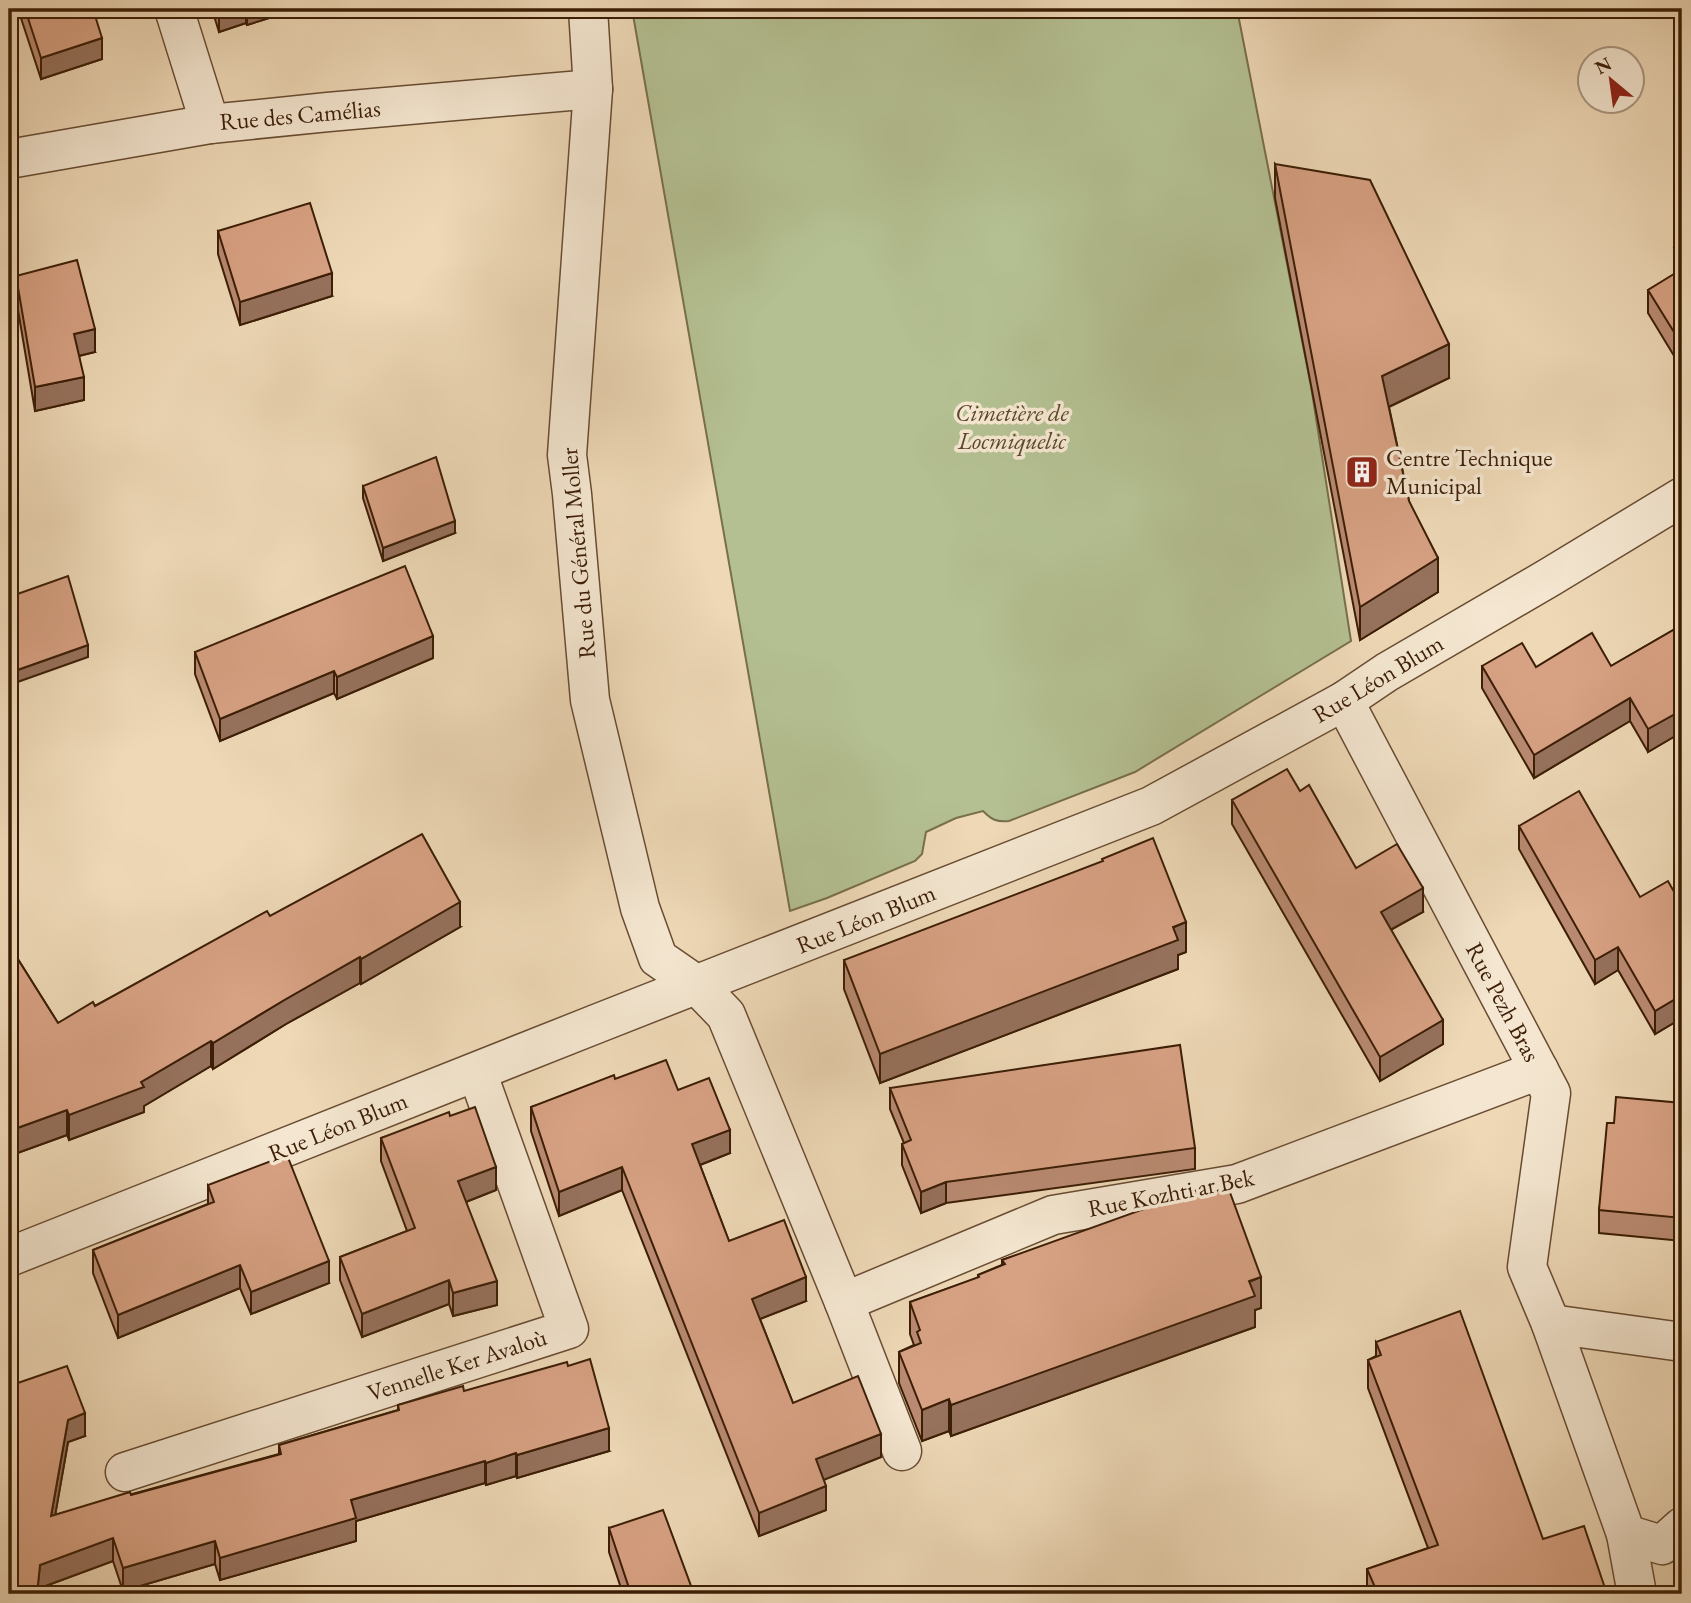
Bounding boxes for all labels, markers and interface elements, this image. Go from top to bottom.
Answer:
north arrow [1576,46,1646,116]
text: N [1590,51,1616,80]
street label: Rue des Camélias [218,92,382,137]
park label: Cimetière de Locmiquelic [955,397,1069,457]
place label: Centre Technique Municipal [1386,442,1553,501]
street label: Rue du Général Moller [553,446,602,660]
building icon: Centre Technique Municipal [1343,453,1381,491]
street label: Rue Léon Blum [1307,627,1449,730]
street label: Rue Léon Blum [792,876,940,961]
street label: Rue Pezh Bras [1459,937,1548,1067]
street label: Rue Léon Blum [264,1084,412,1169]
street label: Rue Kozhti ar Bek [1085,1161,1257,1224]
street label: Vennelle Ker Avaloù [363,1321,551,1408]

